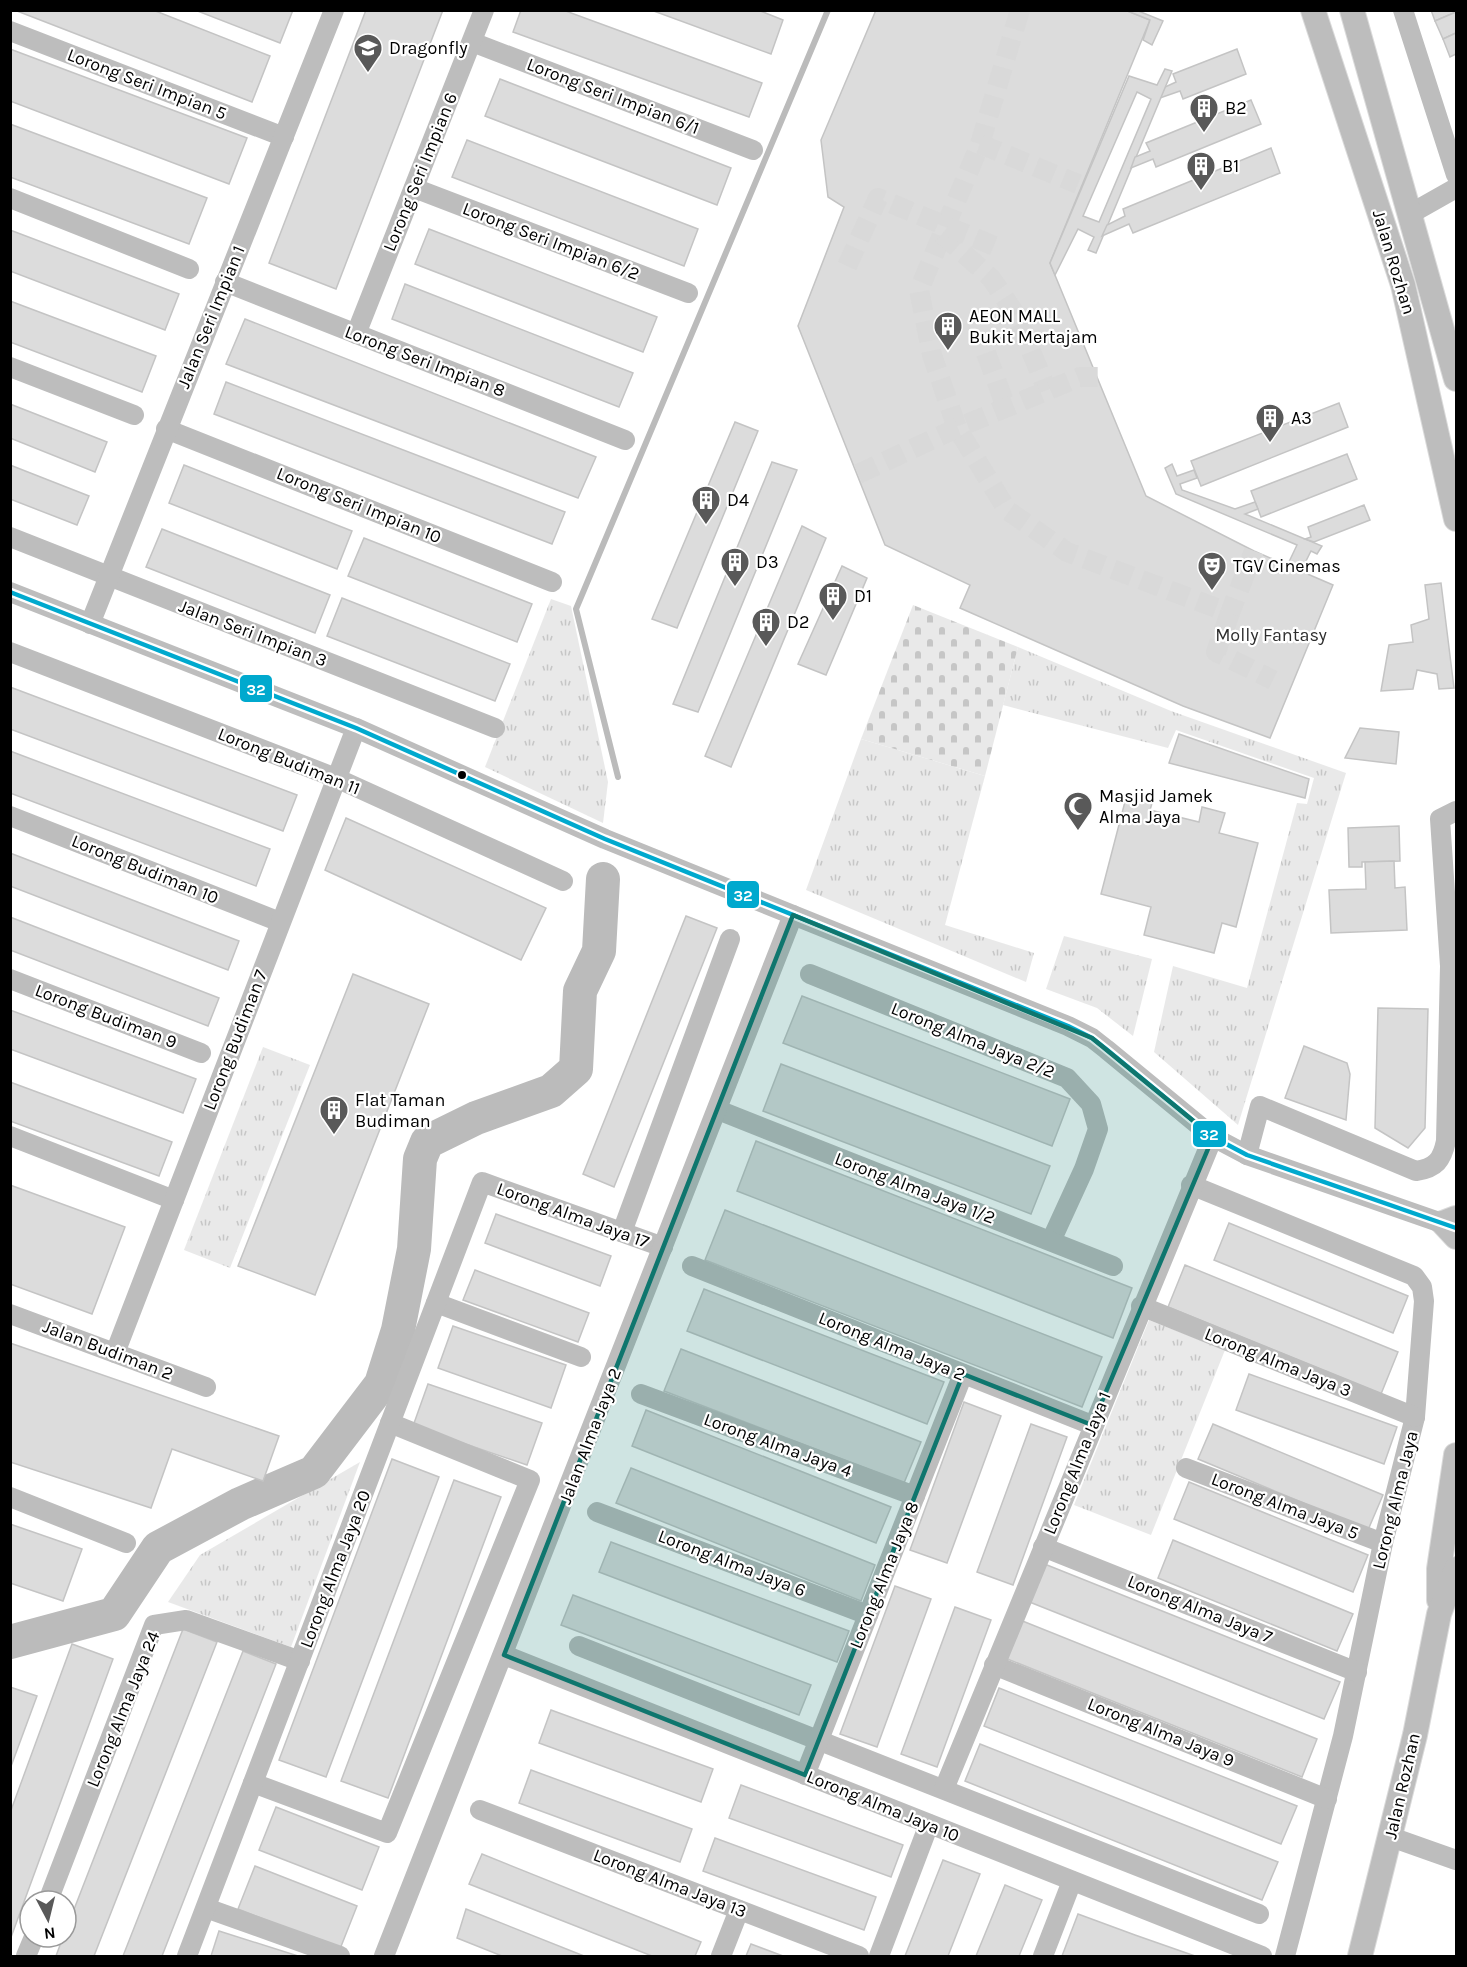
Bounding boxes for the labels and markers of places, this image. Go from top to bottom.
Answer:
school or university icon: Dragonfly [352,32,384,74]
place label: Dragonfly [389,37,468,59]
building icon: B2 [1188,92,1220,134]
place label: B2 [1225,97,1247,119]
building icon: B1 [1185,150,1217,192]
place label: B1 [1222,155,1239,177]
place label: AEON MALL Bukit Mertajam [969,305,1098,348]
building icon: AEON MALL Bukit Mertajam [932,310,964,352]
building icon: A3 [1254,402,1286,444]
place label: A3 [1291,407,1312,429]
building icon: D4 [690,484,722,526]
place label: D4 [727,489,749,511]
building icon: D3 [719,546,751,588]
theatre icon: TGV Cinemas [1196,550,1228,592]
place label: D3 [756,551,779,573]
place label: TGV Cinemas [1233,555,1341,577]
building icon: D1 [817,580,849,622]
place label: D1 [854,585,872,607]
building icon: D2 [750,606,782,648]
place label: D2 [787,611,809,633]
unlabelled marker [456,769,468,781]
place label: Masjid Jamek Alma Jaya [1099,785,1213,828]
mosque icon: Masjid Jamek Alma Jaya [1062,790,1094,832]
place label: Flat Taman Budiman [355,1089,445,1132]
building icon: Flat Taman Budiman [318,1094,350,1136]

